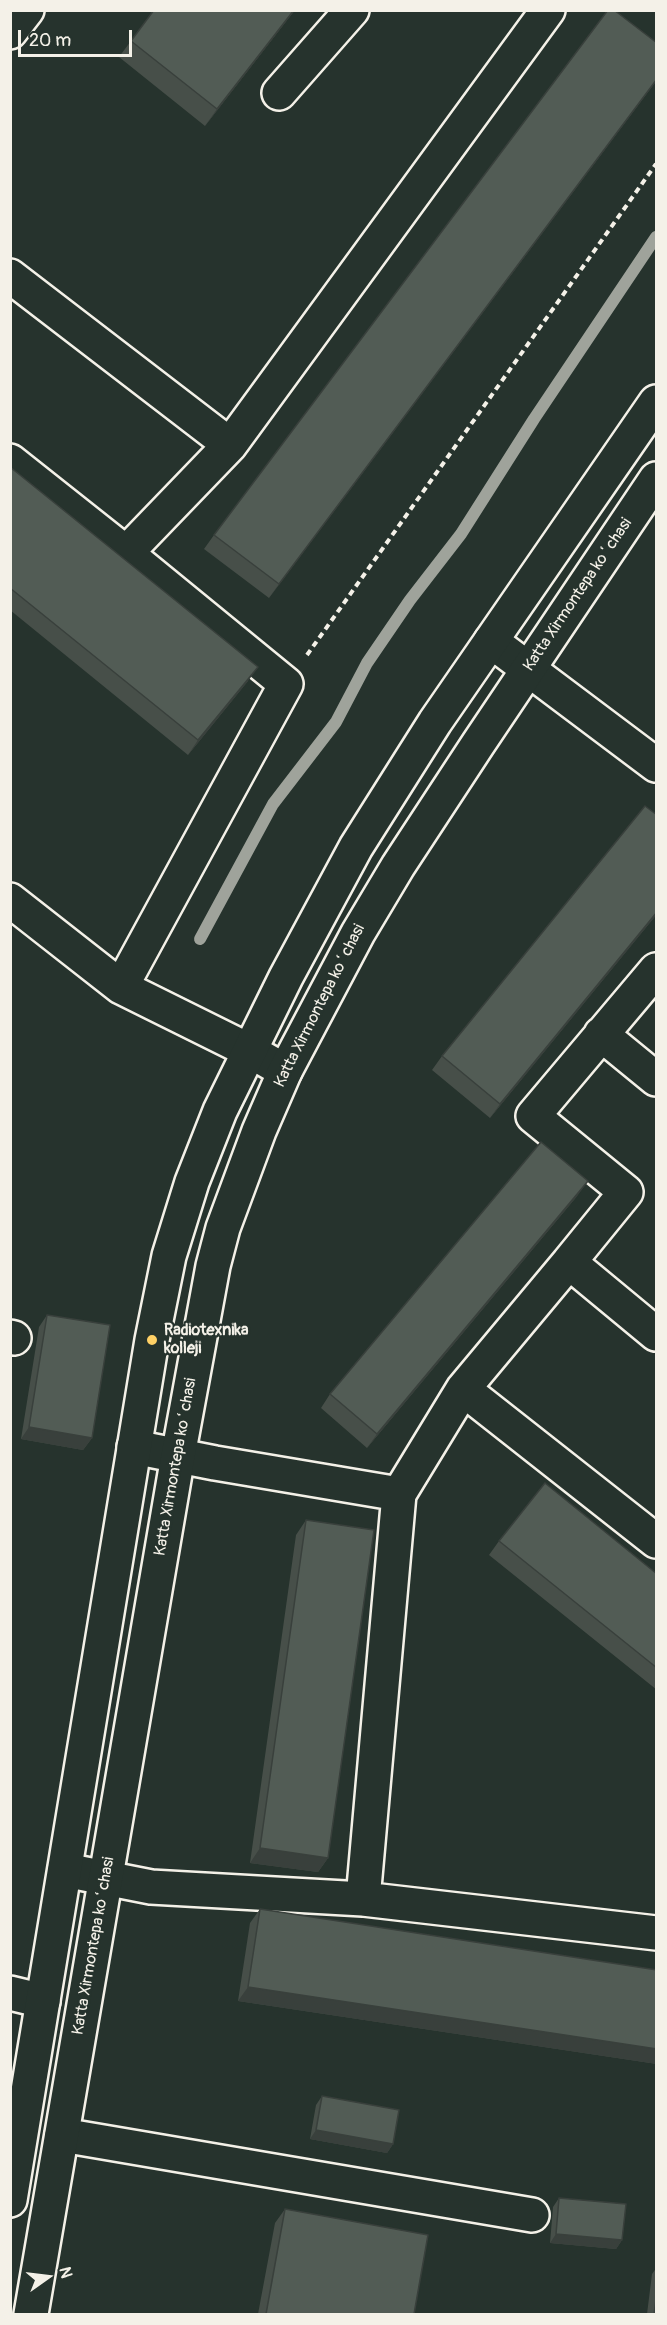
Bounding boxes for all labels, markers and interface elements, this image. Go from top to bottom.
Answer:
scale bar [21,18,135,56]
text: 20 m [29,29,71,52]
street label: Katta Xirmontepa koʻchasi [520,515,636,675]
street label: Katta Xirmontepa koʻchasi [271,921,369,1091]
place label: Radiotexnika kolleji [164,1321,248,1359]
marker: Radiotexnika kolleji [145,1333,159,1347]
street label: Katta Xirmontepa koʻchasi [151,1377,201,1557]
street label: Katta Xirmontepa koʻchasi [69,1856,119,2036]
north arrow [18,2247,78,2307]
text: N [54,2265,76,2280]

